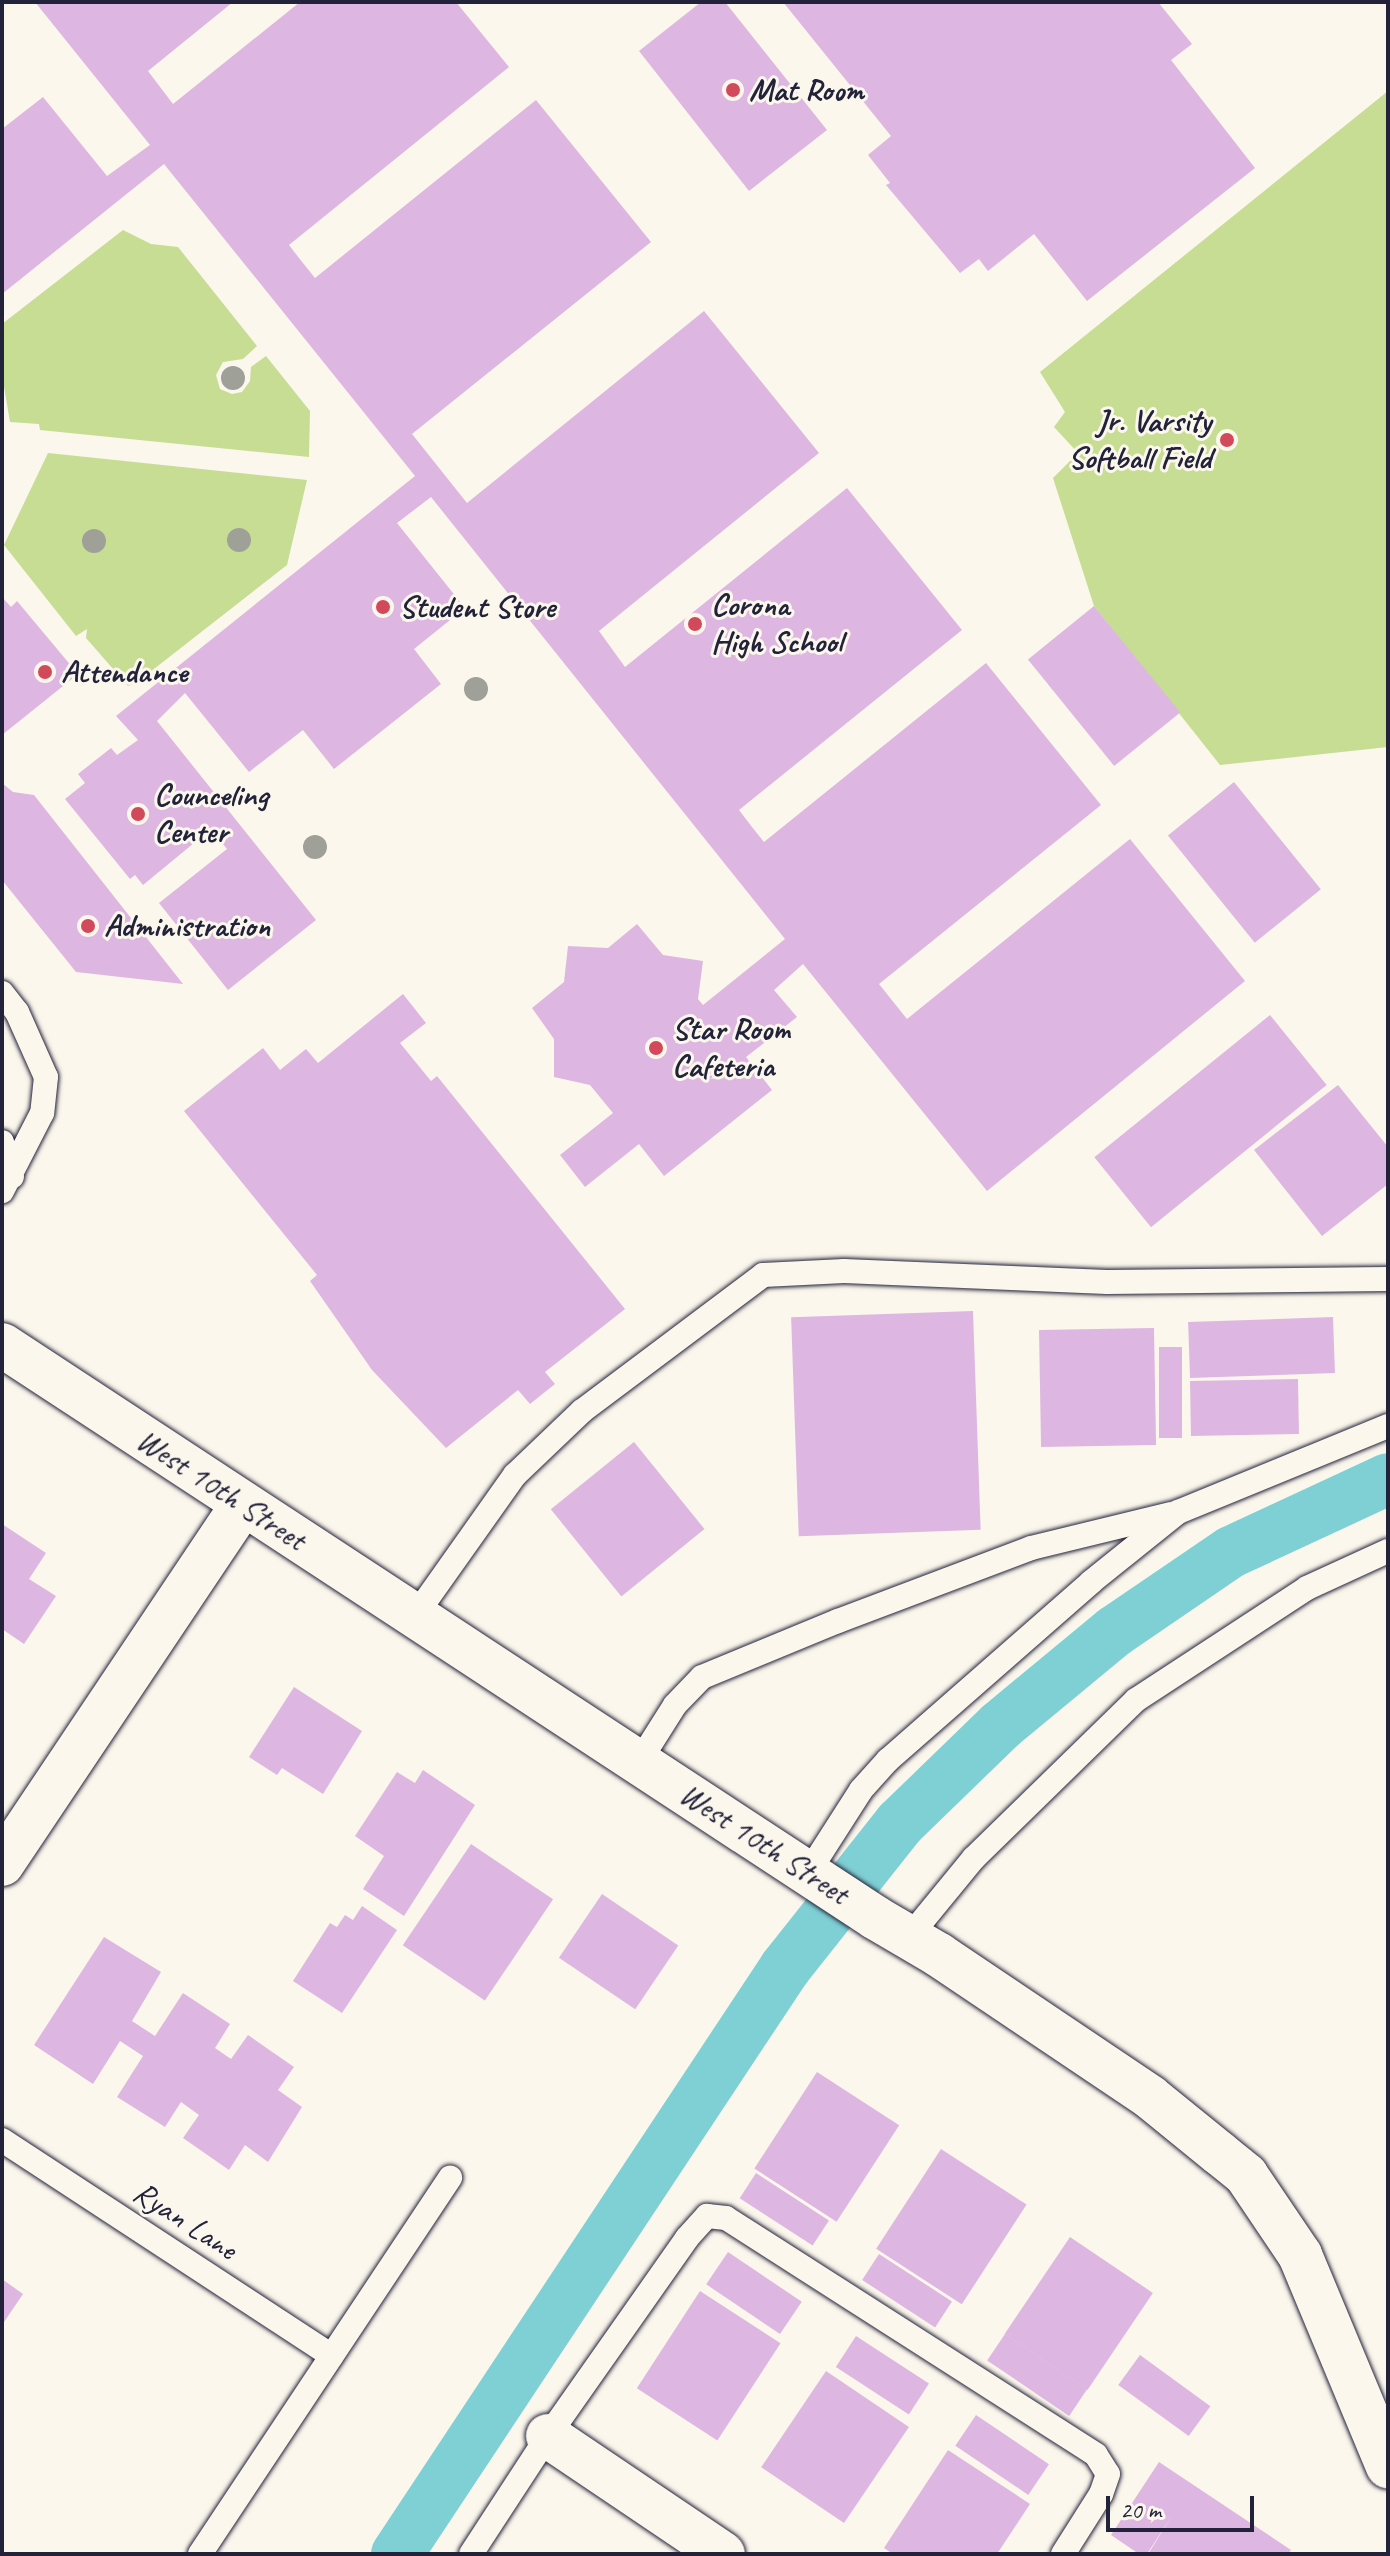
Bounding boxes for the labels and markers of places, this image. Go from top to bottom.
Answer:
place label: Mat Room [749,71,863,109]
marker: Mat Room [724,81,742,99]
place label: Jr. Varsity Softball Field [1068,403,1211,478]
marker: Jr. Varsity Softball Field [1218,431,1236,449]
place label: Corona High School [711,587,841,662]
place label: Student Store [399,588,555,626]
marker: Student Store [374,598,392,616]
marker: Corona High School [686,615,704,633]
place label: Attendance [61,653,187,691]
marker: Attendance [36,663,54,681]
place label: Counceling Center [154,777,268,852]
marker: Counceling Center [129,805,147,823]
place label: Administration [104,907,270,945]
marker: Administration [79,917,97,935]
place label: Star Room Cafeteria [672,1011,791,1086]
marker: Star Room Cafeteria [647,1039,665,1057]

